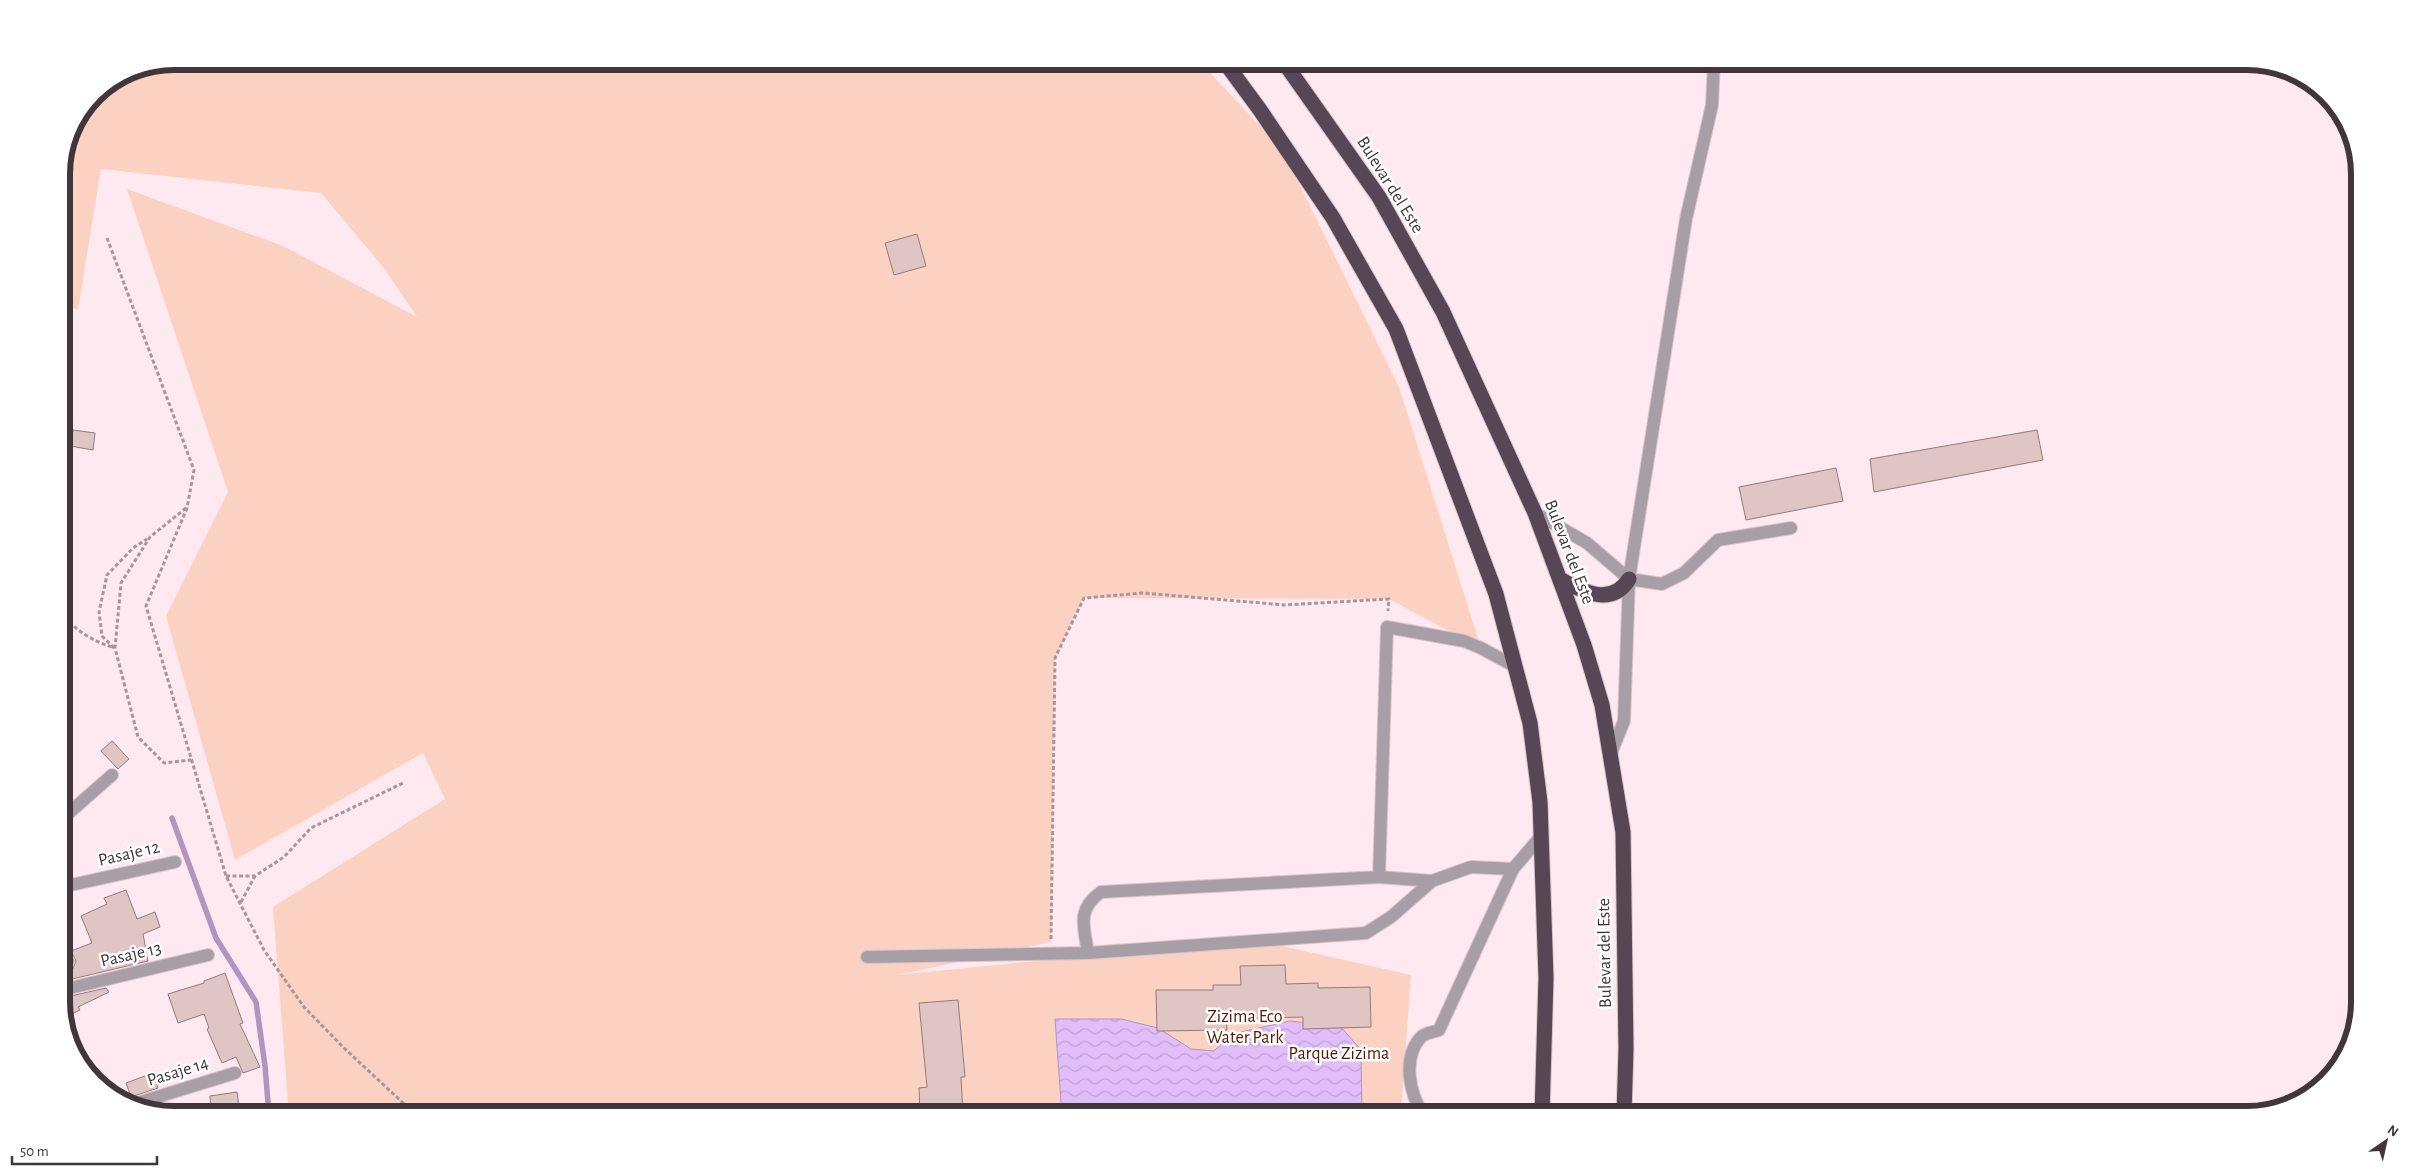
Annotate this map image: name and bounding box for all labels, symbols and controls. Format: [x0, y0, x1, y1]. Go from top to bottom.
street label: Bulevar del Este [1353, 134, 1427, 236]
street label: Bulevar del Este [1541, 497, 1597, 607]
street label: Pasaje 12 [96, 838, 162, 870]
street label: Bulevar del Este [1595, 898, 1615, 1008]
street label: Pasaje 13 [99, 939, 163, 971]
park label: Zizima Eco Water Park [1206, 1008, 1284, 1047]
park label: Parque Zizima [1289, 1045, 1389, 1063]
street label: Pasaje 14 [145, 1054, 211, 1090]
north arrow [2361, 1116, 2411, 1166]
text: N [2385, 1123, 2401, 1140]
scale bar [12, 1134, 158, 1166]
text: 50 m [20, 1144, 49, 1159]

